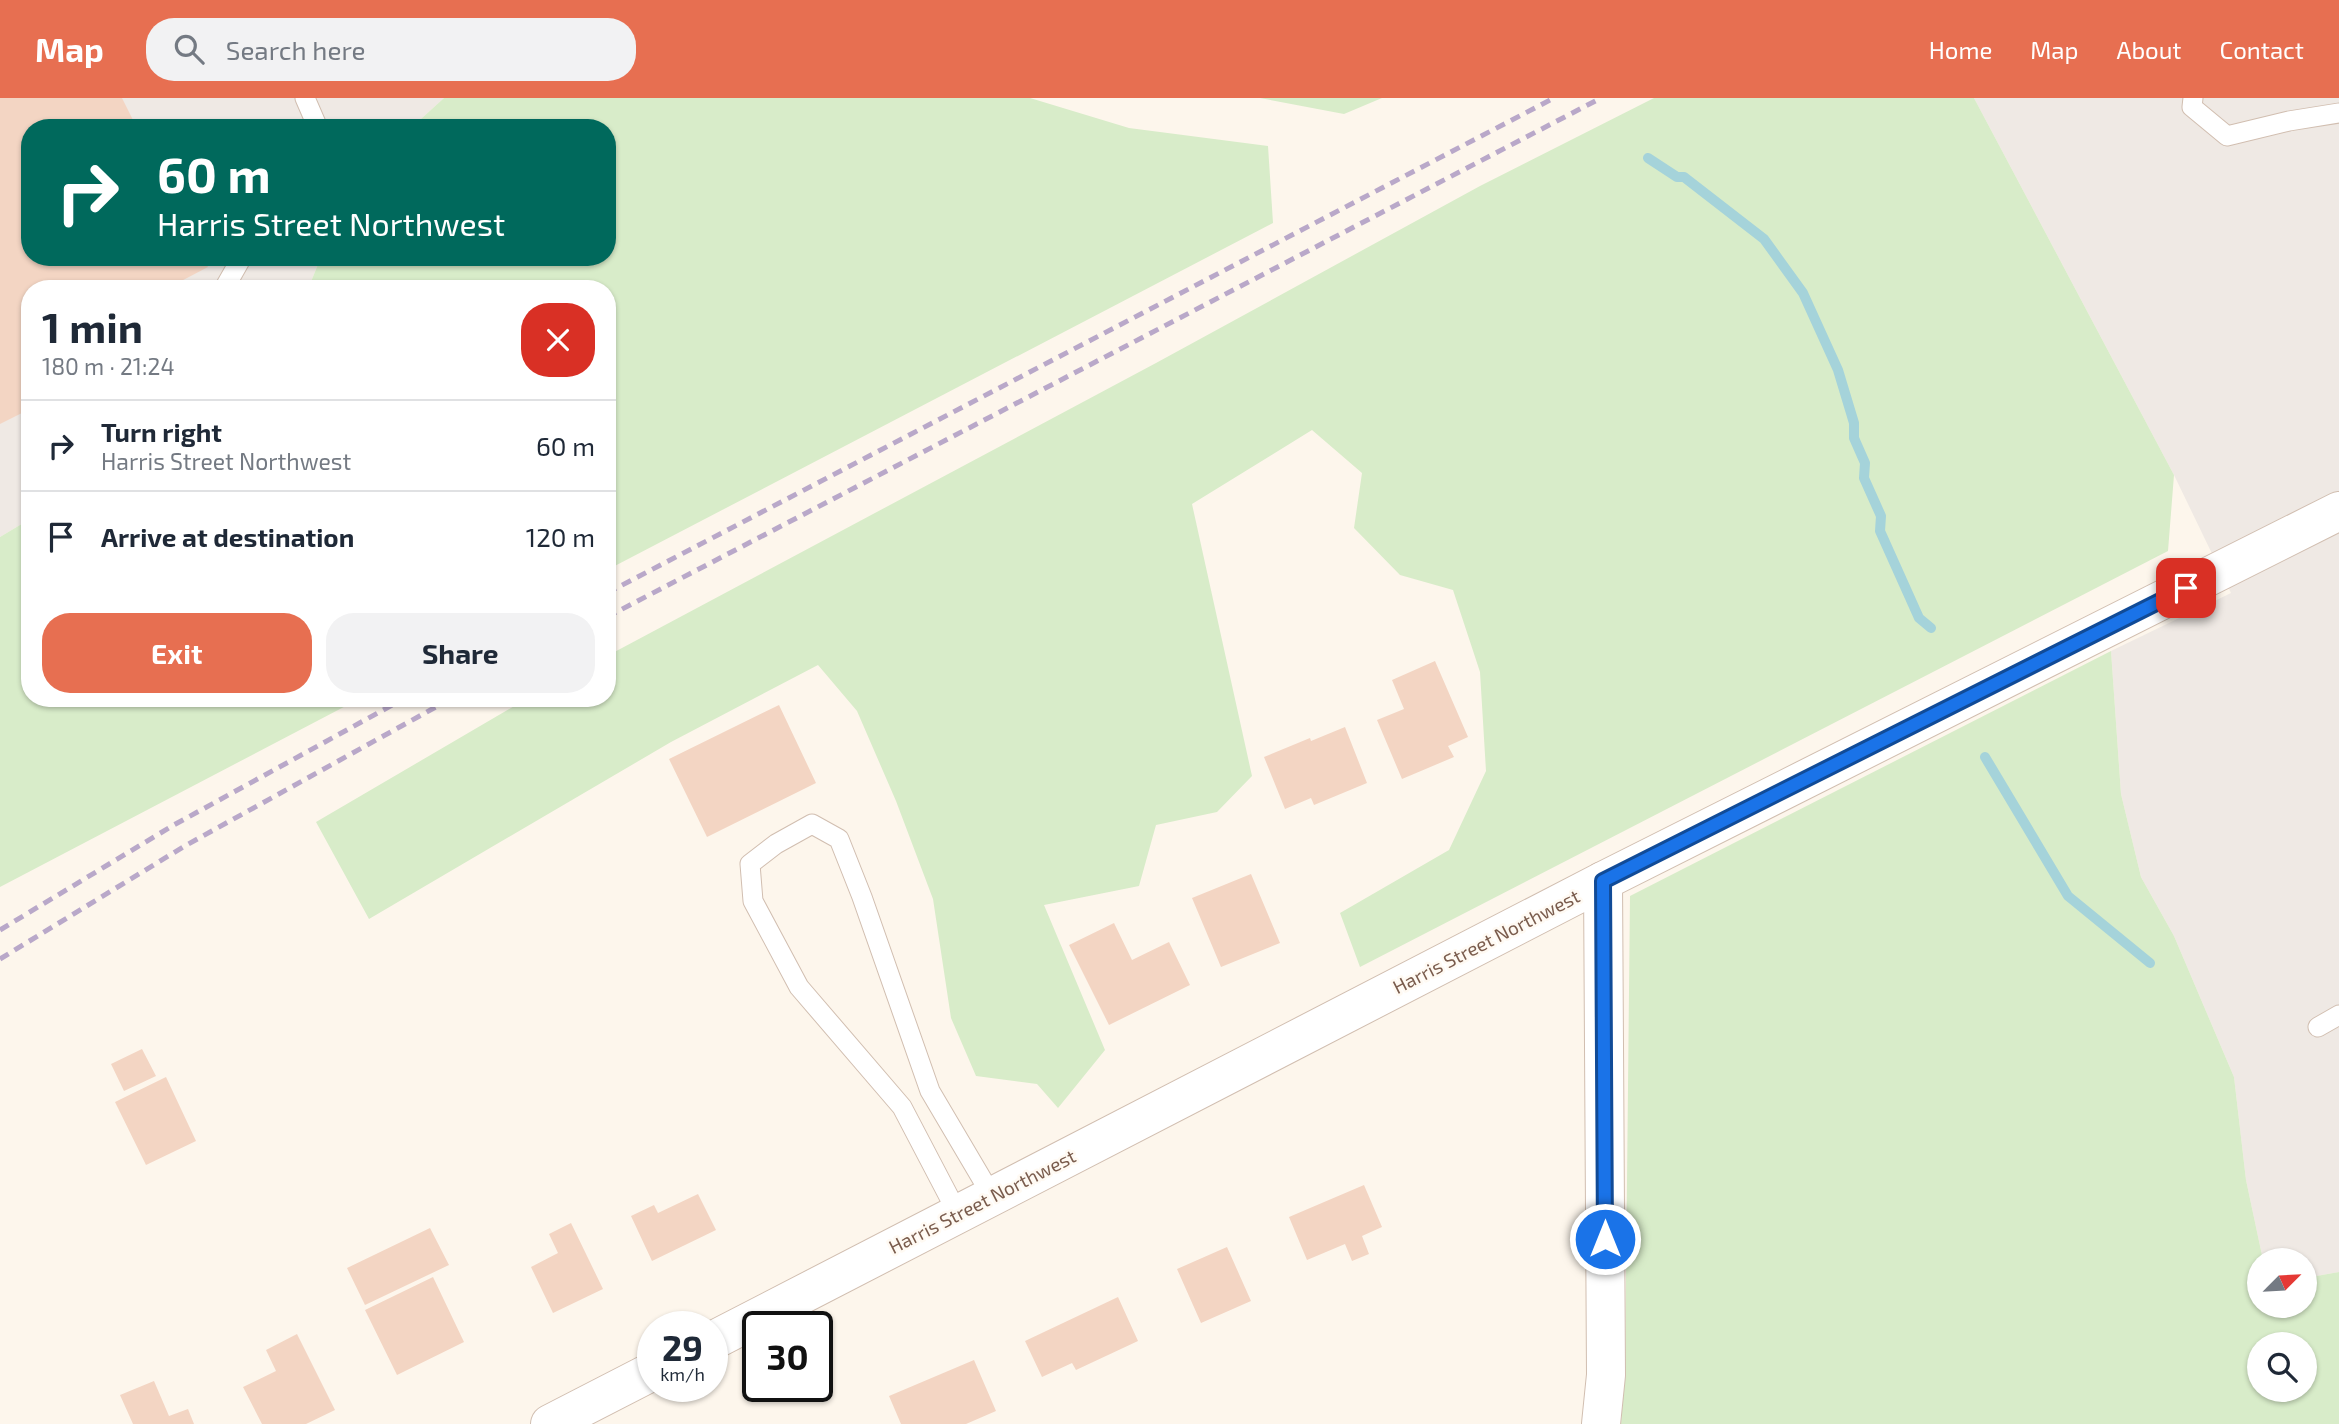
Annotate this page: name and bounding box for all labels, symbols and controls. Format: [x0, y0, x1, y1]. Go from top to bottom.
search box [146, 18, 636, 81]
text: Map [35, 29, 104, 69]
icon: search [170, 30, 208, 68]
text: Search here [226, 34, 365, 65]
text: Home [1929, 35, 1992, 64]
text: Map [2030, 35, 2078, 64]
text: About [2116, 35, 2182, 64]
text: Contact [2220, 35, 2304, 64]
text: 60 m [157, 144, 271, 203]
icon: right [42, 147, 133, 238]
text: Harris Street Northwest [157, 204, 505, 242]
text: 1 min [42, 301, 143, 351]
button: close [521, 303, 595, 377]
text: 180 m · 21:24 [42, 352, 175, 380]
text: Turn right [101, 416, 222, 447]
icon: right [42, 427, 80, 465]
text: 60 m [536, 430, 595, 461]
text: Harris Street Northwest [101, 447, 351, 475]
icon: arrive [42, 518, 80, 556]
text: Arrive at destination [101, 521, 354, 552]
text: 120 m [526, 521, 595, 552]
pin [2156, 558, 2216, 618]
icon: arrive [2167, 569, 2205, 607]
button: Exit [42, 613, 312, 693]
button: Share [326, 613, 595, 693]
street label: Harris Street Northwest [1389, 884, 1583, 998]
street label: Harris Street Northwest [885, 1144, 1079, 1258]
position arrow [1568, 1202, 1642, 1276]
north arrow [2247, 1248, 2317, 1318]
map controls [2247, 1248, 2317, 1402]
speed limit sign: 30 [742, 1311, 833, 1402]
text: 29 [662, 1326, 703, 1368]
button: search [2247, 1332, 2317, 1402]
text: km/h [660, 1363, 705, 1385]

